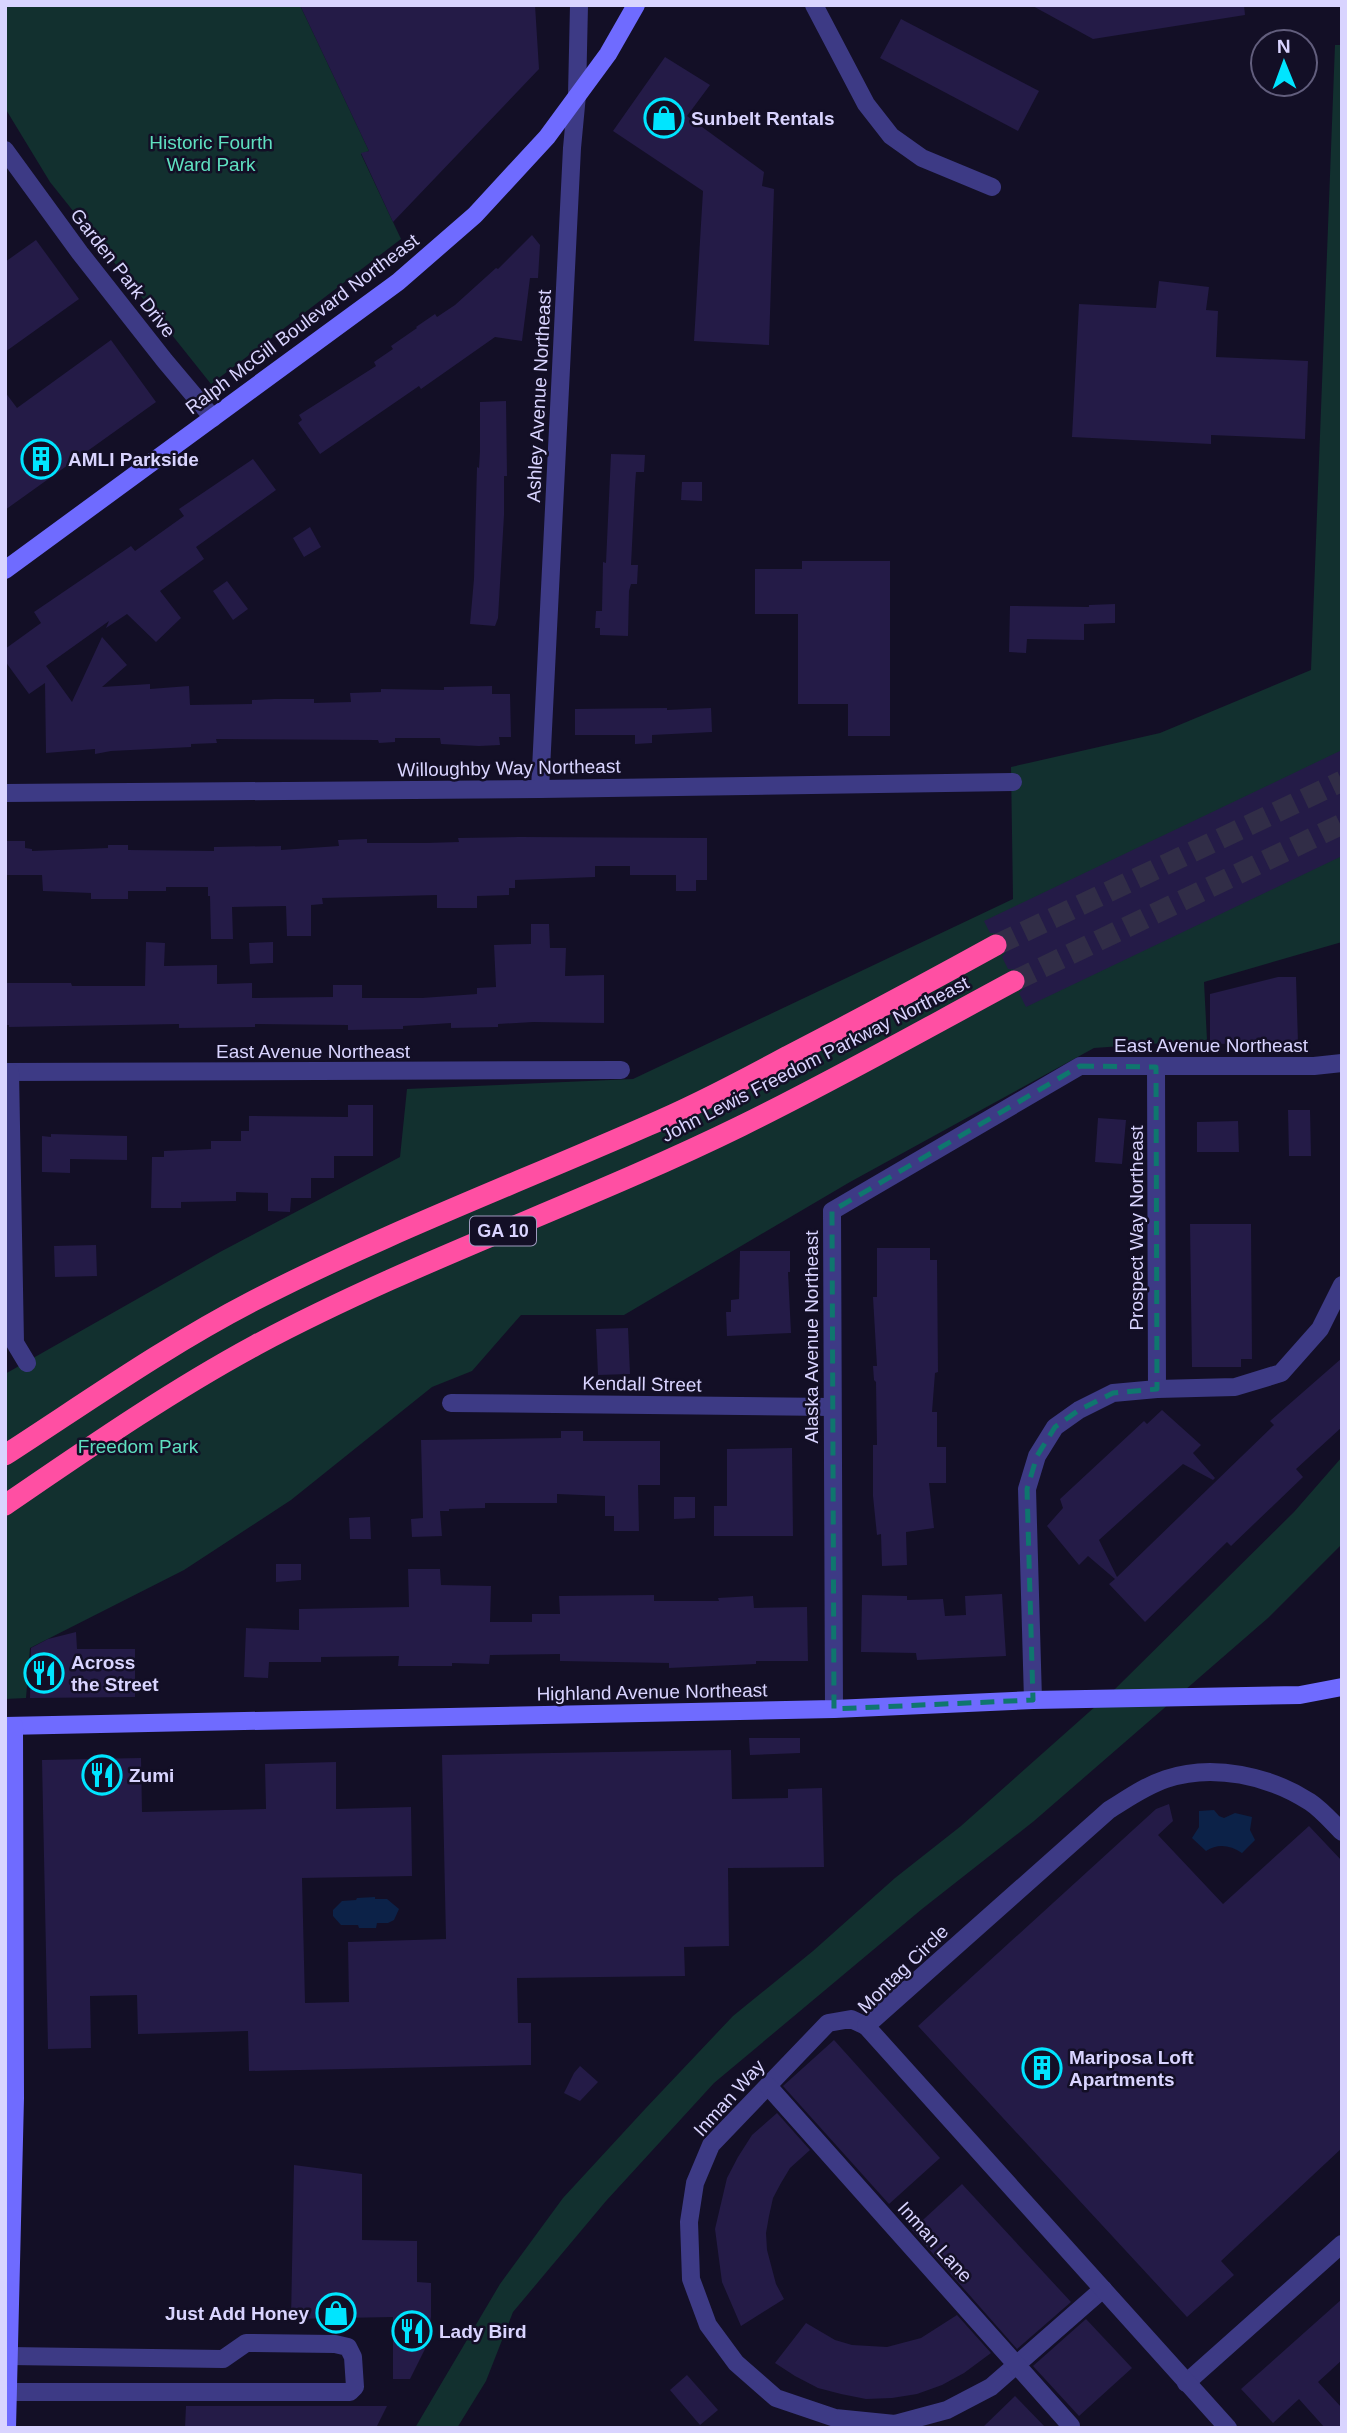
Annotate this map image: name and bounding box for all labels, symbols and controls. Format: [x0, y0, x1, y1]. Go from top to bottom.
north arrow [1249, 28, 1319, 98]
text: N [1277, 36, 1291, 57]
shop icon: Sunbelt Rentals [643, 97, 685, 139]
place label: Sunbelt Rentals [691, 108, 835, 129]
park label: Historic Fourth Ward Park [149, 132, 273, 175]
street label: Garden Park Drive [66, 205, 180, 341]
street label: Ralph McGill Boulevard Northeast [181, 229, 423, 419]
street label: Ashley Avenue Northeast [523, 288, 555, 503]
building icon: AMLI Parkside [20, 438, 62, 480]
place label: AMLI Parkside [68, 449, 199, 470]
street label: Willoughby Way Northeast [397, 756, 621, 780]
street label: John Lewis Freedom Parkway Northeast [658, 972, 973, 1146]
street label: East Avenue Northeast [1114, 1035, 1309, 1056]
street label: East Avenue Northeast [216, 1041, 411, 1062]
street label: Prospect Way Northeast [1126, 1125, 1147, 1331]
road number: GA 10 [470, 1216, 536, 1246]
street label: Alaska Avenue Northeast [801, 1230, 822, 1444]
street label: Kendall Street [582, 1372, 703, 1396]
park label: Freedom Park [78, 1436, 199, 1457]
restaurant icon: Across the Street [23, 1652, 65, 1694]
place label: Across the Street [71, 1652, 159, 1695]
street label: Highland Avenue Northeast [536, 1679, 768, 1705]
restaurant icon: Zumi [81, 1754, 123, 1796]
place label: Zumi [129, 1765, 174, 1786]
street label: Montag Circle [854, 1921, 952, 2017]
building icon: Mariposa Loft Apartments [1021, 2047, 1063, 2089]
place label: Mariposa Loft Apartments [1069, 2047, 1194, 2090]
street label: Inman Way [689, 2055, 769, 2140]
street label: Inman Lane [894, 2198, 976, 2286]
shop icon: Just Add Honey [315, 2292, 357, 2334]
place label: Just Add Honey [165, 2303, 309, 2324]
restaurant icon: Lady Bird [391, 2310, 433, 2352]
place label: Lady Bird [439, 2321, 527, 2342]

